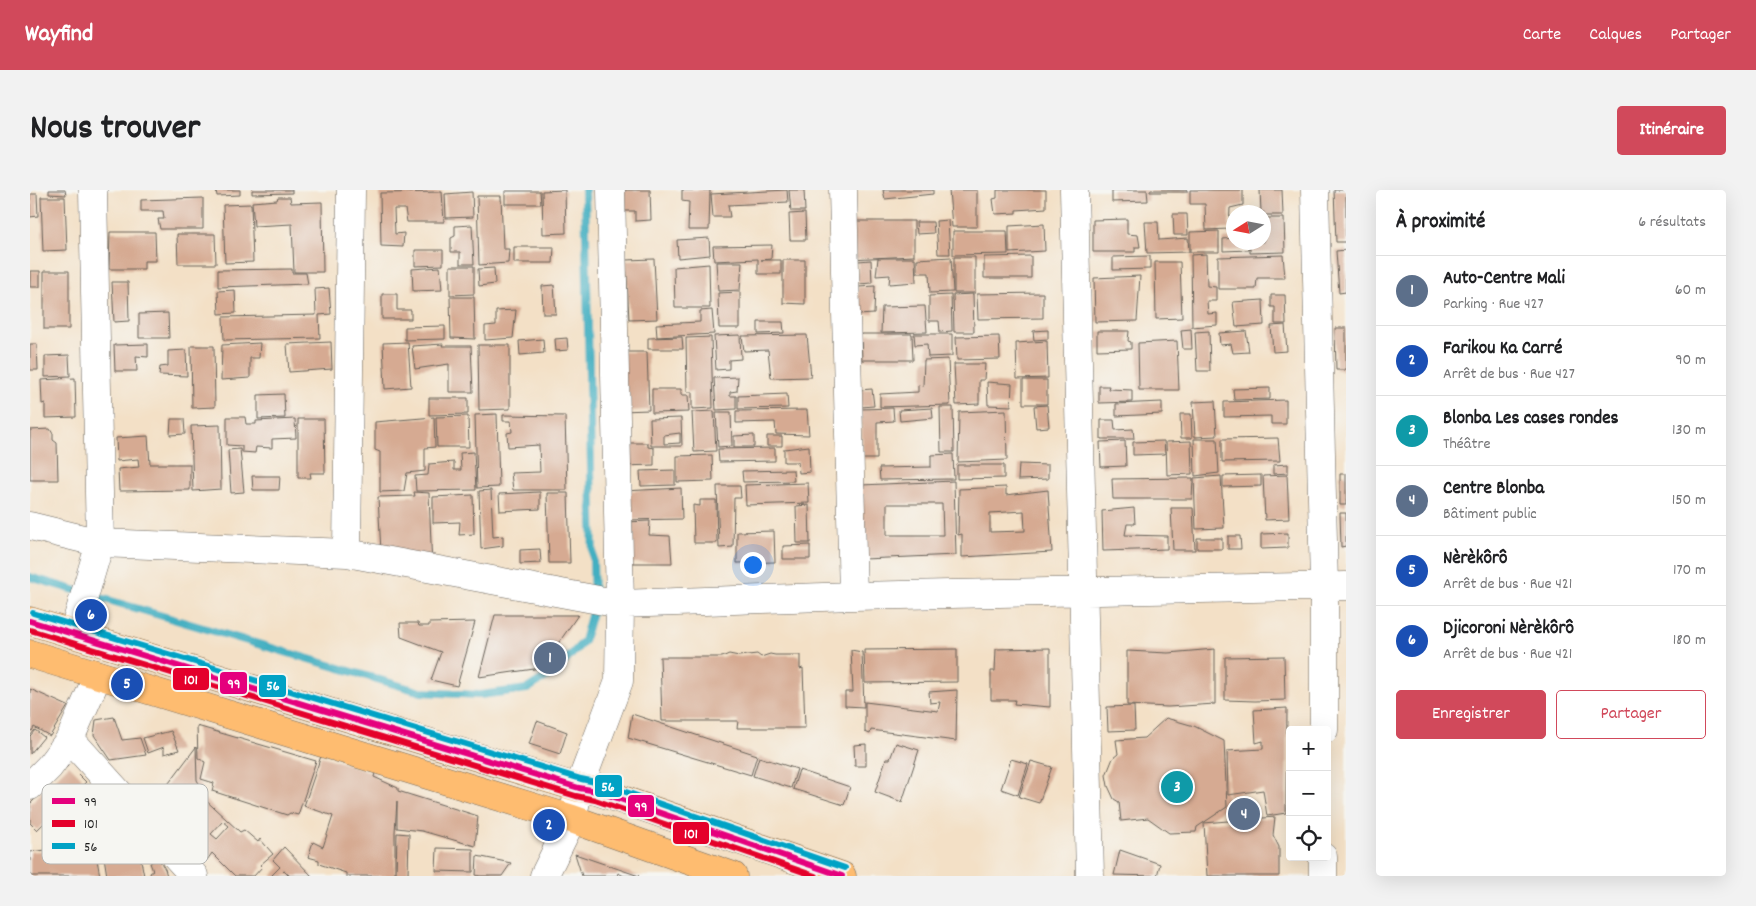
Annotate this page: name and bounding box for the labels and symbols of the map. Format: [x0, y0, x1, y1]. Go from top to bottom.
north arrow [1226, 205, 1271, 250]
your location [740, 552, 766, 578]
pin: 6 [75, 596, 107, 634]
pin: 1 [534, 639, 566, 677]
pin: 5 [111, 665, 143, 703]
line badge: 101 [172, 667, 210, 691]
text: 101 [184, 671, 198, 691]
line badge: 99 [219, 671, 248, 695]
line badge: 56 [258, 674, 287, 698]
text: 99 [228, 675, 240, 695]
text: 56 [266, 677, 280, 697]
pin: 3 [1161, 768, 1193, 806]
line badge: 56 [594, 774, 623, 798]
text: 56 [601, 778, 615, 798]
legend [42, 784, 208, 864]
text: 99 [84, 793, 97, 813]
line badge: 99 [627, 794, 655, 818]
pin: 4 [1228, 795, 1260, 833]
text: 99 [635, 798, 647, 818]
pin: 2 [533, 806, 565, 844]
text: 101 [84, 815, 98, 835]
line badge: 101 [672, 821, 710, 845]
text: 101 [684, 825, 698, 845]
text: 56 [84, 838, 97, 858]

